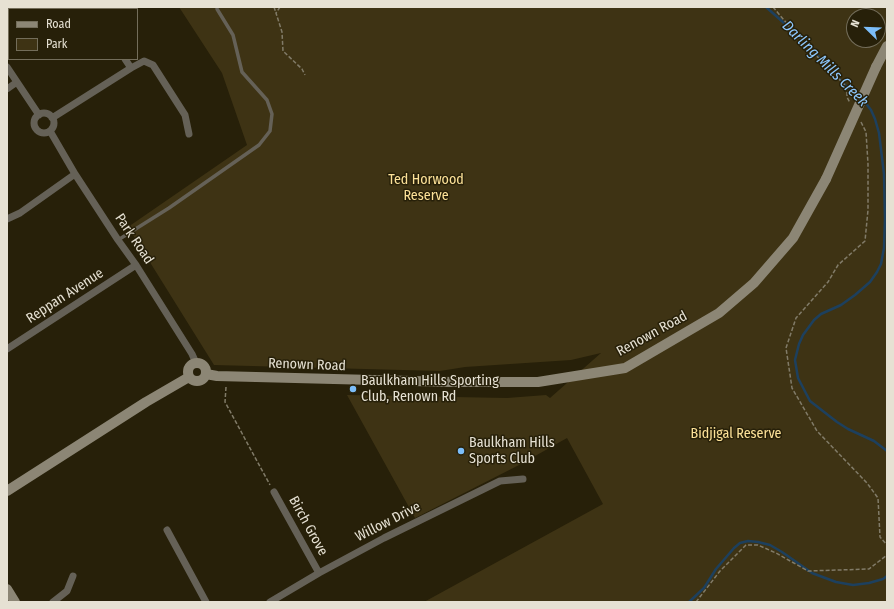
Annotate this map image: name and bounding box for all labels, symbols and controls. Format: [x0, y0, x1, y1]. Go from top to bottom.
legend [8, 8, 138, 60]
north arrow [846, 8, 886, 48]
text: Road [46, 17, 71, 31]
water label: Darling Mills Creek [778, 17, 872, 111]
text: N [848, 18, 863, 29]
text: Park [46, 37, 67, 51]
park label: Ted Horwood Reserve [388, 172, 464, 204]
street label: Park Road [111, 211, 157, 267]
street label: Reppan Avenue [23, 265, 107, 327]
street label: Renown Road [614, 308, 690, 360]
street label: Renown Road [268, 355, 346, 375]
place label: Baulkham Hills Sporting Club, Renown Rd [361, 373, 499, 406]
marker: Baulkham Hills Sporting Club, Renown Rd [348, 384, 358, 394]
park label: Bidjigal Reserve [691, 426, 781, 442]
place label: Baulkham Hills Sports Club [469, 435, 555, 468]
marker: Baulkham Hills Sports Club [456, 446, 466, 456]
street label: Birch Grove [285, 493, 331, 559]
street label: Willow Drive [353, 498, 423, 546]

